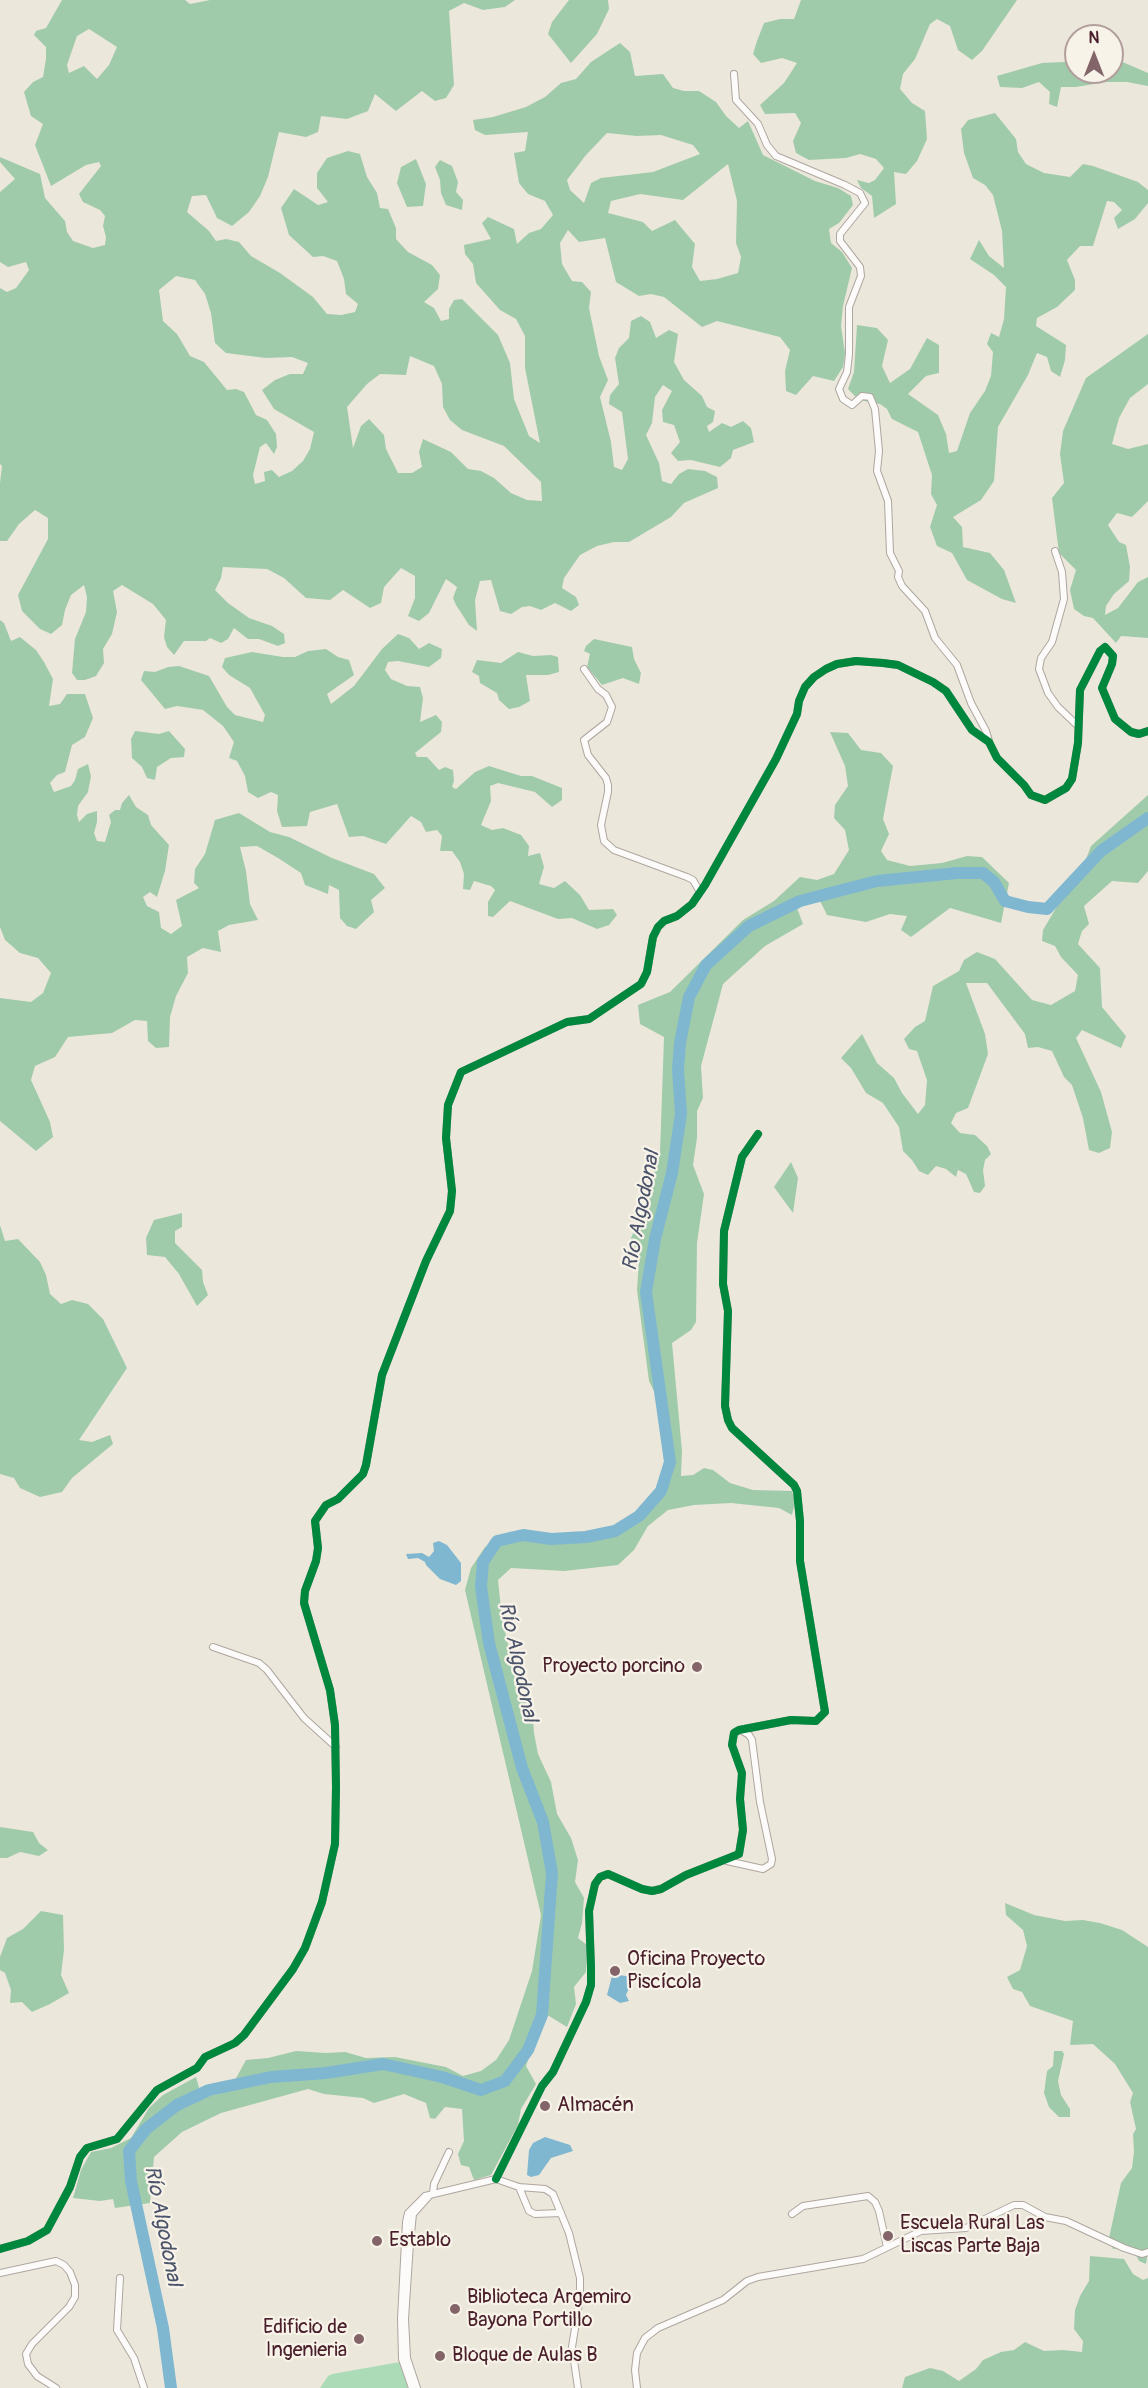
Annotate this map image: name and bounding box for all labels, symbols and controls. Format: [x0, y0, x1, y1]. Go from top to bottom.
north arrow [1064, 24, 1124, 84]
text: N [1089, 28, 1099, 48]
water label: Río Algodonal [618, 1149, 666, 1273]
water label: Río Algodonal [492, 1600, 542, 1724]
place label: Proyecto porcino [542, 1655, 685, 1679]
marker: Proyecto porcino [690, 1660, 704, 1674]
place label: Oficina Proyecto Piscícola [627, 1948, 765, 1995]
marker: Oficina Proyecto Piscícola [608, 1964, 622, 1978]
place label: Almacén [557, 2094, 634, 2118]
marker: Almacén [538, 2099, 552, 2113]
water label: Río Algodonal [138, 2164, 186, 2288]
place label: Escuela Rural Las Liscas Parte Baja [900, 2212, 1045, 2259]
place label: Establo [389, 2229, 451, 2253]
marker: Escuela Rural Las Liscas Parte Baja [881, 2229, 895, 2243]
marker: Establo [370, 2234, 384, 2248]
place label: Biblioteca Argemiro Bayona Portillo [467, 2286, 631, 2333]
marker: Biblioteca Argemiro Bayona Portillo [448, 2302, 462, 2316]
place label: Edificio de Ingenieria [263, 2316, 347, 2363]
marker: Edificio de Ingenieria [352, 2332, 366, 2346]
place label: Bloque de Aulas B [452, 2344, 598, 2368]
marker: Bloque de Aulas B [433, 2349, 447, 2363]

